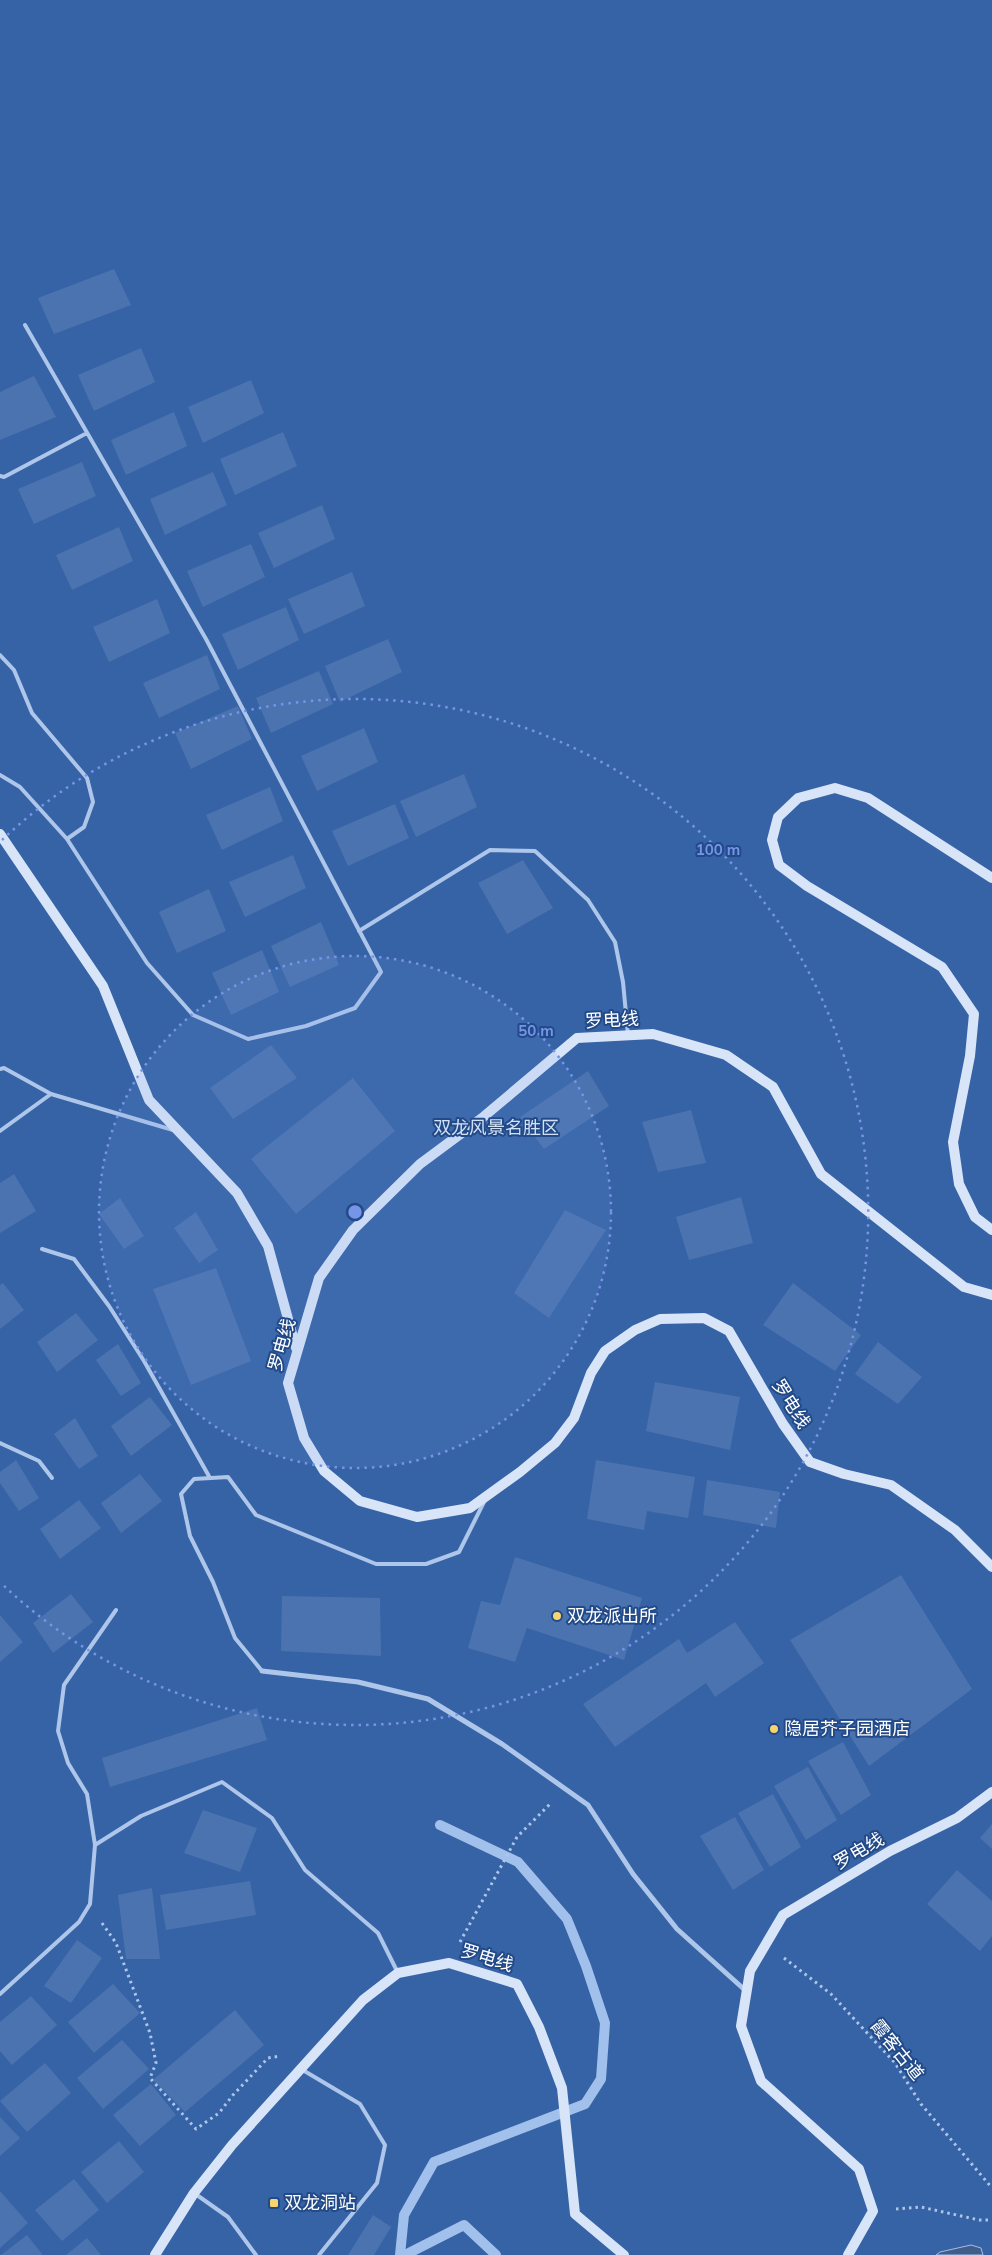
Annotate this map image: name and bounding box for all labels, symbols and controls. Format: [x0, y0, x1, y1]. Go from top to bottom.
text: 100 m [696, 840, 740, 859]
street label: 罗电线 [584, 1007, 640, 1032]
text: 50 m [518, 1021, 554, 1040]
park label: 双龙风景名胜区 [433, 1116, 559, 1139]
centre of rings [346, 1203, 364, 1221]
street label: 罗电线 [263, 1316, 300, 1374]
street label: 罗电线 [767, 1375, 815, 1433]
place label: 双龙派出所 [567, 1604, 657, 1627]
marker: 双龙派出所 [551, 1610, 563, 1622]
place label: 隐居芥子园酒店 [784, 1717, 910, 1740]
marker: 隐居芥子园酒店 [768, 1723, 780, 1735]
street label: 罗电线 [830, 1827, 888, 1874]
street label: 罗电线 [458, 1939, 516, 1976]
street label: 霞客古道 [866, 2014, 929, 2085]
place label: 双龙洞站 [284, 2191, 356, 2214]
marker: 双龙洞站 [268, 2197, 280, 2209]

